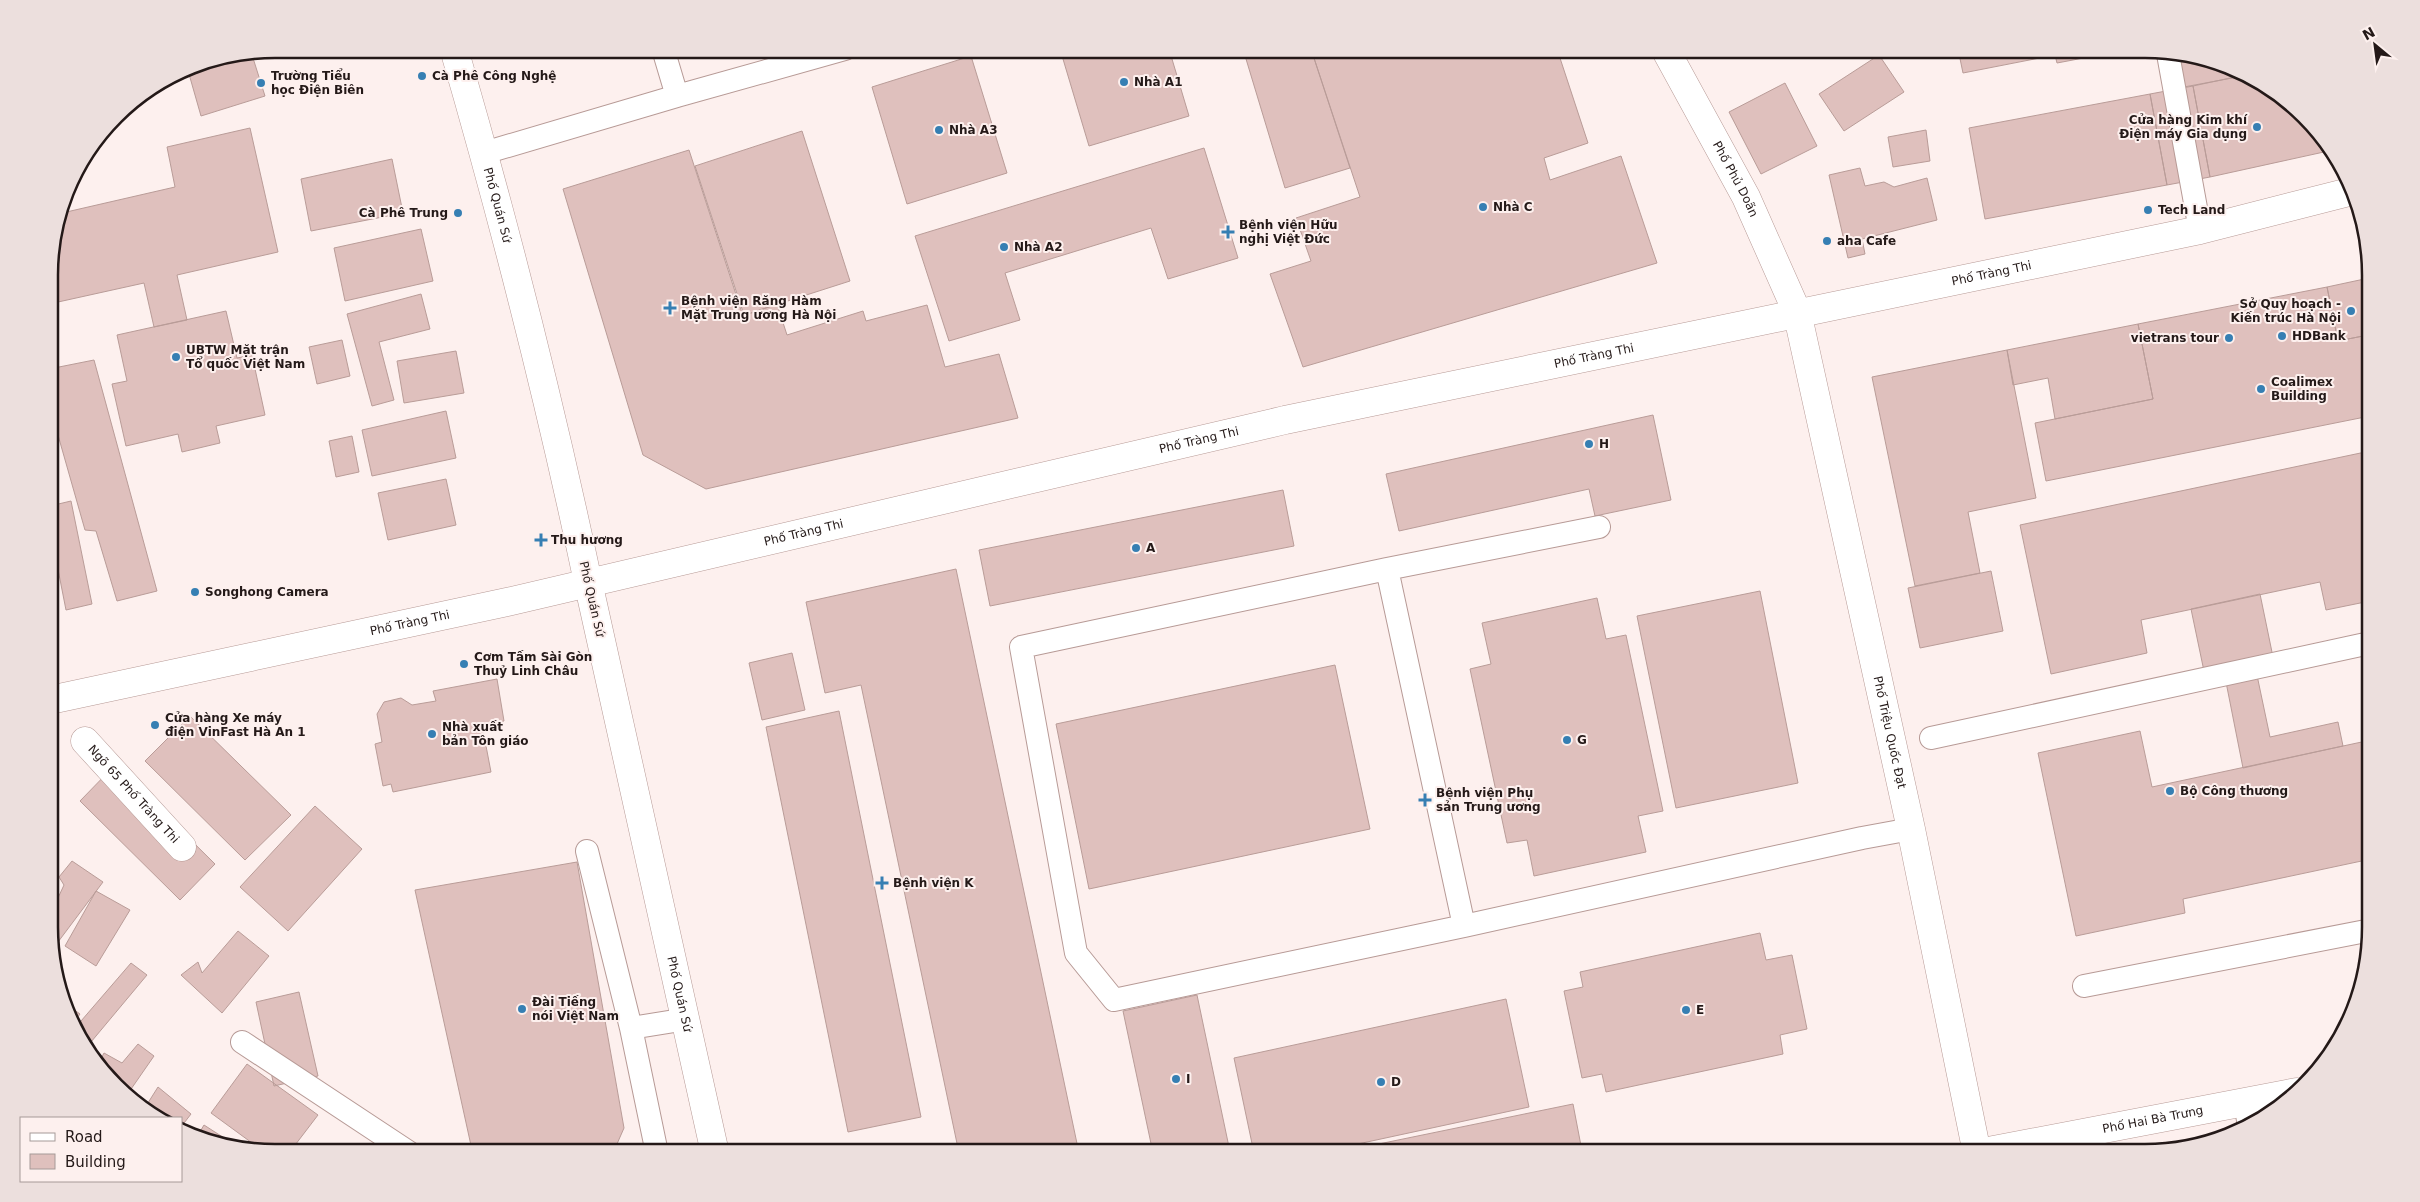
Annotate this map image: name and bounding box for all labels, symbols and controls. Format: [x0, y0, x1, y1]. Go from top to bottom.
north arrow [2350, 20, 2400, 70]
text: N [2360, 24, 2378, 43]
place label: Trường Tiểu học Điện Biên [271, 68, 364, 97]
place label: Cà Phê Công Nghệ [432, 69, 556, 83]
marker: Cà Phê Công Nghệ [416, 70, 428, 82]
place label: Nhà A1 [1134, 75, 1183, 89]
marker: Nhà A1 [1118, 76, 1130, 88]
marker: Trường Tiểu học Điện Biên [255, 77, 267, 89]
place label: Cửa hàng Kim khí Điện máy Gia dụng [2119, 113, 2248, 141]
marker: Cửa hàng Kim khí Điện máy Gia dụng [2251, 121, 2263, 133]
place label: Nhà A3 [949, 123, 998, 137]
marker: Nhà A3 [933, 124, 945, 136]
street label: Phố Phủ Doãn [1710, 139, 1761, 219]
street label: Phố Quán Sứ [481, 166, 515, 245]
place label: Nhà C [1493, 200, 1533, 214]
marker: Nhà C [1477, 201, 1489, 213]
place label: Tech Land [2158, 203, 2225, 217]
marker: Tech Land [2142, 204, 2154, 216]
place label: Cà Phê Trung [359, 206, 448, 220]
marker: Cà Phê Trung [452, 207, 464, 219]
place label: Bệnh viện Hữu nghị Việt Đức [1239, 218, 1337, 246]
marker: Bệnh viện Hữu nghị Việt Đức [1221, 225, 1235, 239]
place label: aha Cafe [1837, 234, 1896, 248]
marker: aha Cafe [1821, 235, 1833, 247]
place label: Nhà A2 [1014, 240, 1063, 254]
marker: Nhà A2 [998, 241, 1010, 253]
street label: Phố Tràng Thi [1950, 258, 2033, 288]
place label: Bệnh viện Răng Hàm Mặt Trung ương Hà Nội [681, 294, 836, 322]
place label: Sở Quy hoạch - Kiến trúc Hà Nội [2231, 297, 2341, 325]
marker: Bệnh viện Răng Hàm Mặt Trung ương Hà Nội [663, 301, 677, 315]
marker: Sở Quy hoạch - Kiến trúc Hà Nội [2345, 305, 2357, 317]
place label: HDBank [2292, 329, 2347, 343]
marker: HDBank [2276, 330, 2288, 342]
place label: vietrans tour [2131, 331, 2219, 345]
marker: vietrans tour [2223, 332, 2235, 344]
street label: Phố Tràng Thi [1553, 341, 1635, 371]
place label: UBTW Mặt trận Tổ quốc Việt Nam [186, 343, 305, 371]
marker: UBTW Mặt trận Tổ quốc Việt Nam [170, 351, 182, 363]
place label: Coalimex Building [2271, 375, 2333, 403]
marker: Coalimex Building [2255, 383, 2267, 395]
street label: Phố Tràng Thi [1158, 424, 1240, 456]
place label: H [1599, 437, 1609, 451]
marker: H [1583, 438, 1595, 450]
street label: Phố Tràng Thi [762, 517, 845, 549]
place label: Thu hương [551, 533, 623, 547]
marker: Thu hương [535, 534, 547, 546]
place label: A [1146, 541, 1156, 555]
marker: A [1130, 542, 1142, 554]
street label: Phố Quán Sứ [577, 560, 608, 639]
place label: Songhong Camera [205, 585, 329, 599]
marker: Songhong Camera [189, 586, 201, 598]
street label: Phố Tràng Thi [369, 607, 451, 638]
place label: Cơm Tấm Sài Gòn Thuỷ Linh Châu [474, 650, 592, 678]
marker: Cơm Tấm Sài Gòn Thuỷ Linh Châu [458, 658, 470, 670]
street label: Phố Triệu Quốc Đạt [1870, 675, 1909, 790]
place label: Cửa hàng Xe máy điện VinFast Hà An 1 [165, 711, 306, 739]
marker: Cửa hàng Xe máy điện VinFast Hà An 1 [149, 719, 161, 731]
place label: Nhà xuất bản Tôn giáo [442, 720, 528, 748]
marker: Nhà xuất bản Tôn giáo [426, 728, 438, 740]
place label: G [1577, 733, 1587, 747]
marker: G [1561, 734, 1573, 746]
street label: Ngõ 65 Phố Tràng Thi [85, 742, 182, 846]
place label: Bộ Công thương [2180, 784, 2288, 798]
marker: Bộ Công thương [2164, 785, 2176, 797]
place label: Bệnh viện Phụ sản Trung ương [1436, 786, 1541, 814]
marker: Bệnh viện Phụ sản Trung ương [1418, 793, 1432, 807]
marker: Bệnh viện K [875, 876, 889, 890]
place label: Bệnh viện K [893, 876, 974, 890]
street label: Phố Quán Sứ [664, 955, 695, 1034]
place label: Đài Tiếng nói Việt Nam [532, 995, 619, 1023]
marker: Đài Tiếng nói Việt Nam [516, 1003, 528, 1015]
place label: E [1696, 1003, 1704, 1017]
marker: E [1680, 1004, 1692, 1016]
place label: I [1186, 1072, 1190, 1086]
marker: I [1170, 1073, 1182, 1085]
place label: D [1391, 1075, 1401, 1089]
marker: D [1375, 1076, 1387, 1088]
street label: Phố Hai Bà Trưng [2101, 1103, 2204, 1136]
legend [20, 1117, 182, 1182]
text: Road [65, 1128, 103, 1146]
text: Building [65, 1153, 126, 1171]

